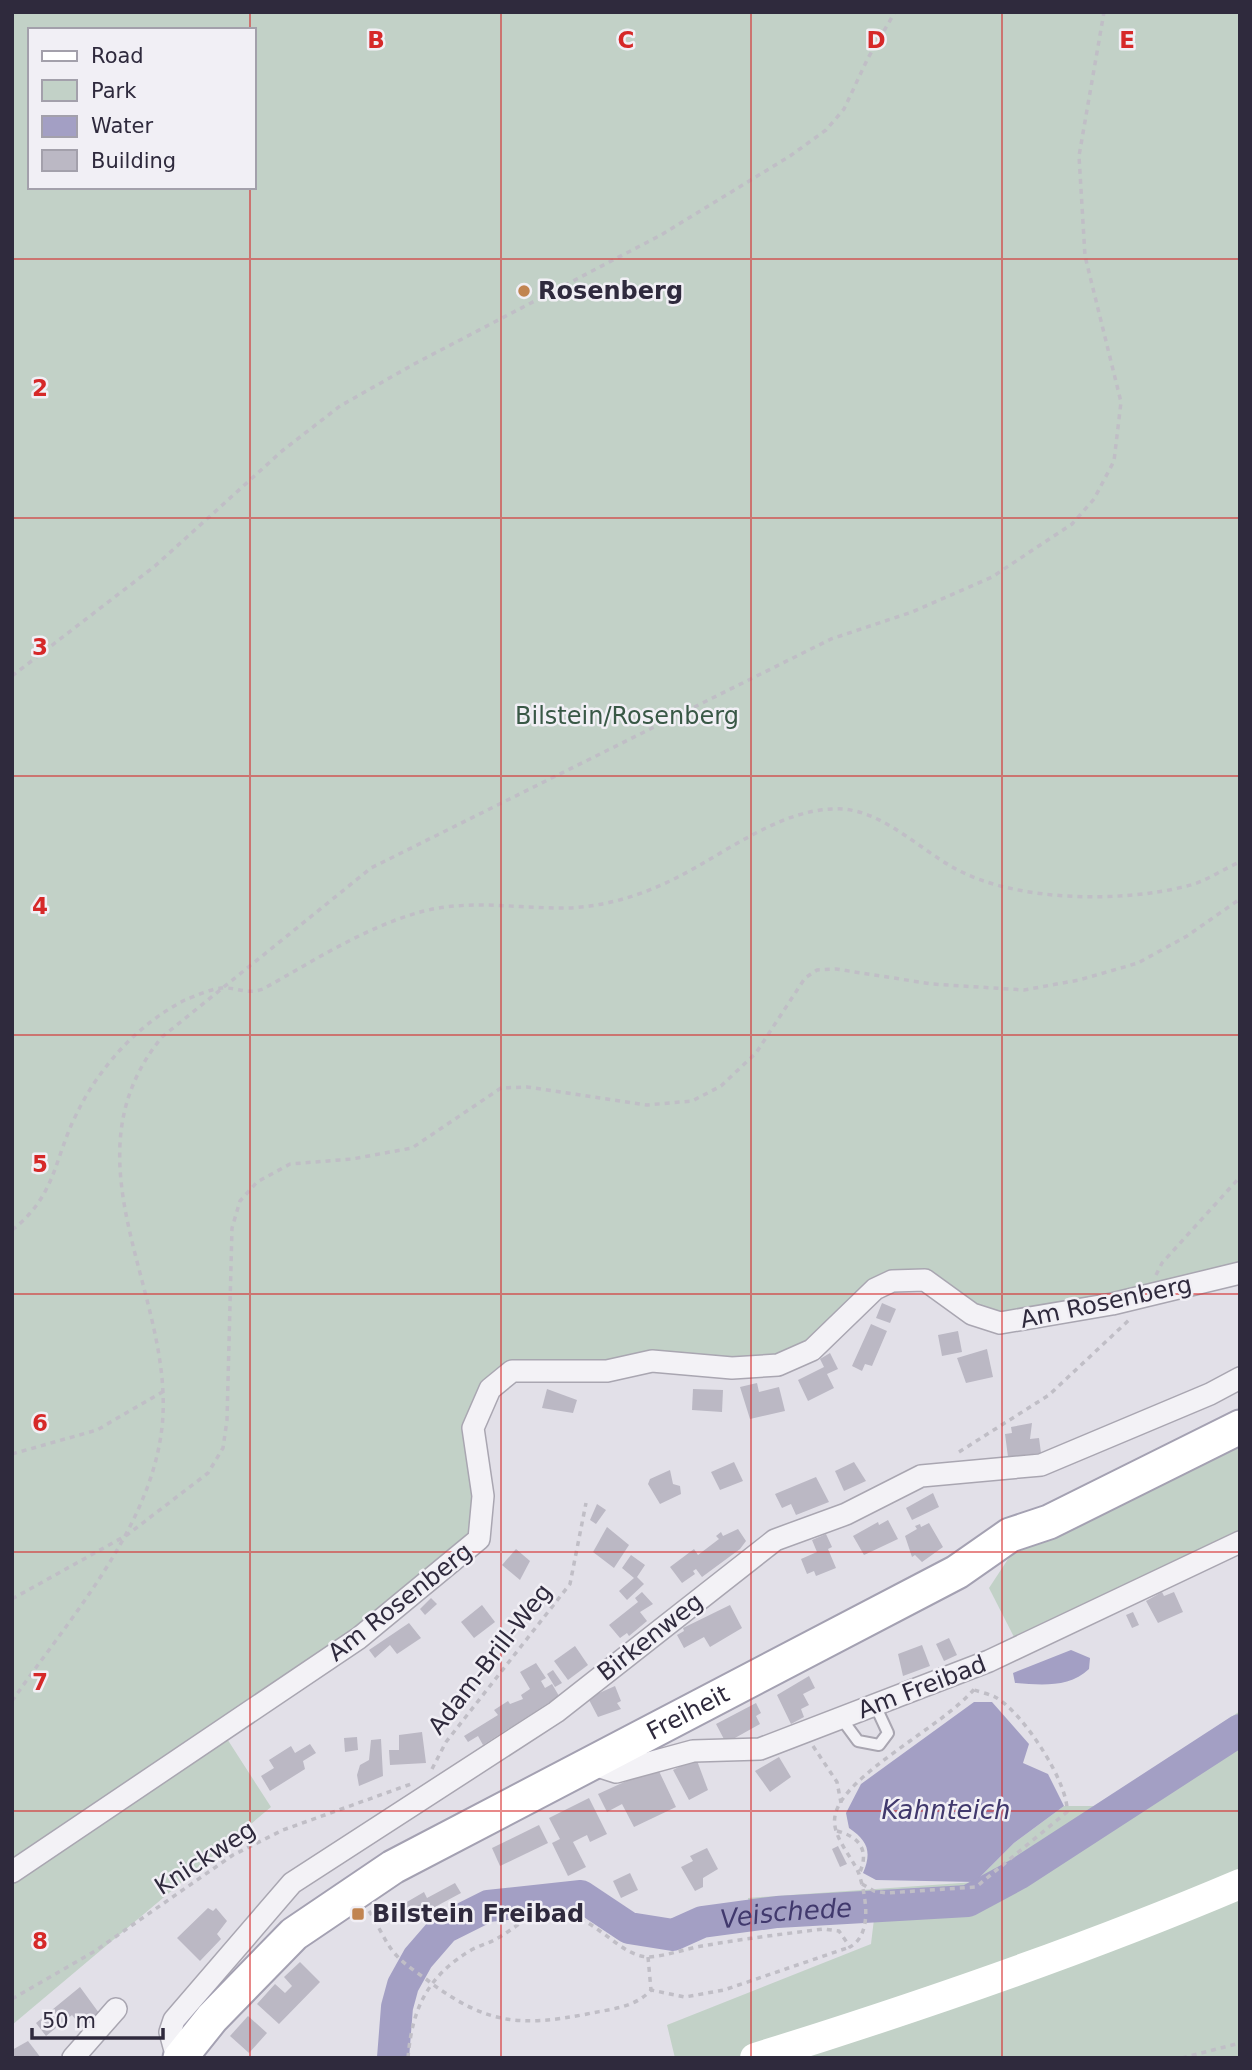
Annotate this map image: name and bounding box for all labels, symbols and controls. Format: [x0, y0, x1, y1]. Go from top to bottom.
text: B [367, 27, 385, 53]
text: C [618, 27, 634, 53]
text: D [866, 27, 886, 53]
text: E [1119, 27, 1135, 53]
legend [28, 28, 256, 189]
text: Road [91, 44, 144, 68]
text: Park [91, 79, 137, 103]
text: Water [91, 114, 153, 138]
text: Building [91, 149, 176, 173]
place label: Rosenberg [538, 277, 683, 305]
marker: Rosenberg [516, 283, 532, 299]
text: 2 [32, 375, 48, 401]
text: 3 [32, 634, 48, 660]
park label: Bilstein/Rosenberg [515, 702, 739, 730]
text: 4 [32, 893, 48, 919]
text: 5 [32, 1151, 48, 1177]
street label: Am Rosenberg [1018, 1270, 1194, 1334]
text: 6 [32, 1410, 48, 1436]
street label: Am Rosenberg [322, 1537, 478, 1667]
street label: Adam-Brill-Weg [422, 1578, 558, 1740]
street label: Birkenweg [592, 1587, 708, 1687]
street label: Am Freibad [854, 1650, 990, 1724]
text: 7 [32, 1669, 48, 1695]
street label: Freiheit [642, 1680, 734, 1746]
water label: Kahnteich [881, 1795, 1011, 1825]
street label: Knickweg [149, 1815, 261, 1901]
water label: Veischede [718, 1893, 853, 1934]
place label: Bilstein Freibad [372, 1900, 584, 1928]
marker: Bilstein Freibad [350, 1906, 366, 1922]
text: 8 [32, 1928, 48, 1954]
scale bar [32, 1996, 163, 2040]
text: 50 m [42, 2009, 96, 2033]

